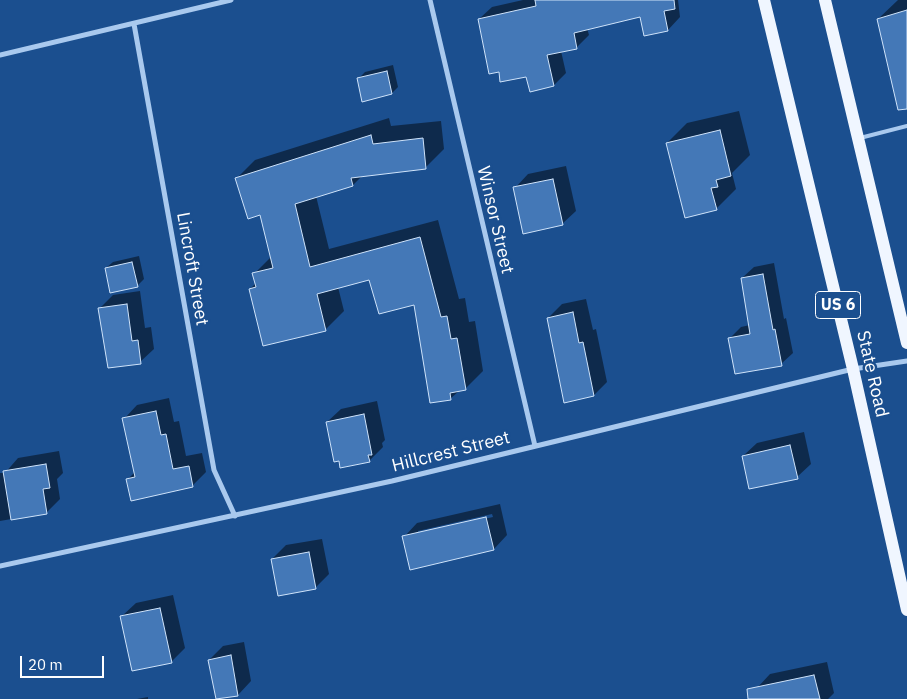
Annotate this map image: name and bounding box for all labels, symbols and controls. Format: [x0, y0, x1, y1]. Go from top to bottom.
street label: Winsor Street [472, 164, 518, 276]
street label: Lincroft Street [171, 210, 213, 328]
road number: US 6 [816, 292, 860, 318]
street label: State Road [852, 329, 892, 419]
street label: Hillcrest Street [390, 427, 512, 477]
scale bar [22, 646, 106, 678]
text: 20 m [28, 655, 63, 674]

